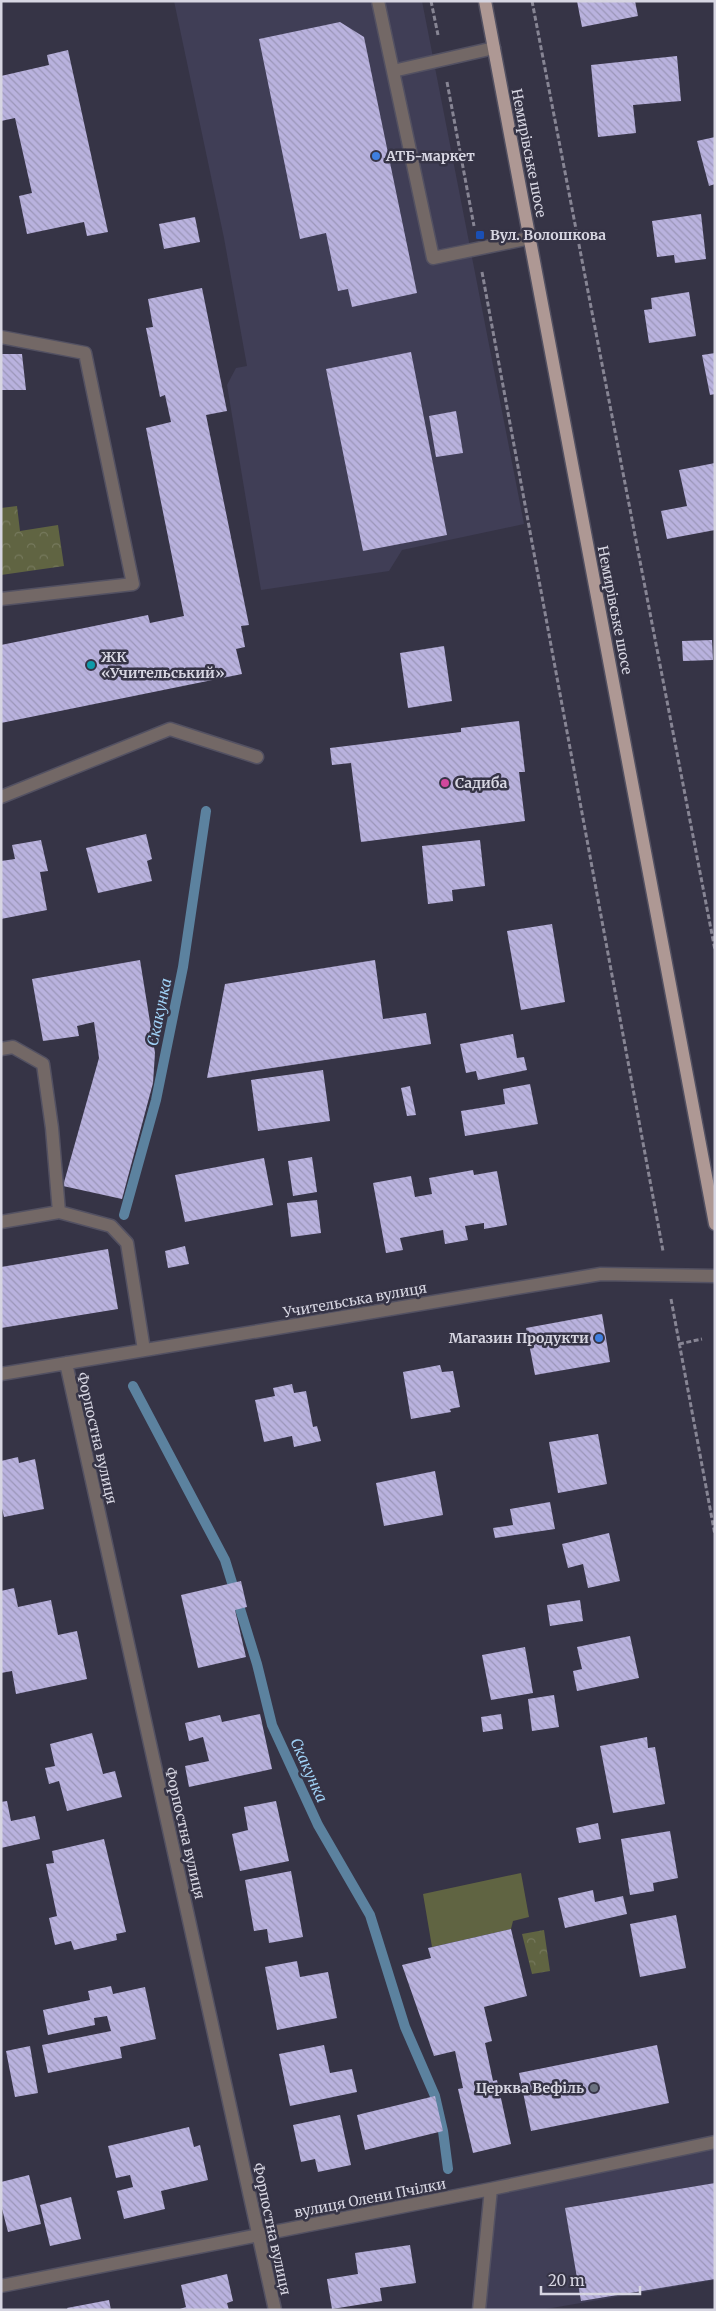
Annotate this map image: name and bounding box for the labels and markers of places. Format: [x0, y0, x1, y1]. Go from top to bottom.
place label: АТБ-маркет [385, 147, 475, 165]
marker: АТБ-маркет [370, 150, 382, 162]
place label: Вул. Волошкова [490, 226, 606, 244]
marker: Вул. Волошкова [474, 229, 486, 241]
place label: ЖК «Учительський» [101, 648, 225, 682]
marker: ЖК «Учительський» [85, 659, 97, 671]
place label: Садиба [455, 774, 507, 792]
marker: Садиба [439, 777, 451, 789]
place label: Магазин Продукти [449, 1329, 589, 1347]
marker: Магазин Продукти [593, 1332, 605, 1344]
place label: Церква Вефіль [476, 2079, 584, 2097]
marker: Церква Вефіль [588, 2082, 600, 2094]

